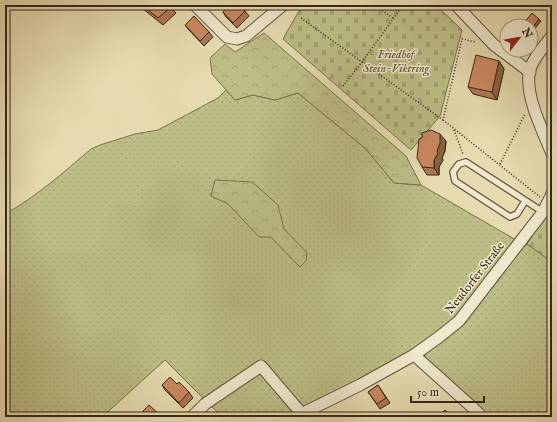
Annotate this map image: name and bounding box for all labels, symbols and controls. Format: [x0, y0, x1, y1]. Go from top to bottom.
north arrow [499, 18, 539, 58]
text: N [518, 25, 535, 41]
park label: Friedhof Stein-Viktring [363, 47, 429, 77]
street label: Neudorfer Straße [442, 239, 508, 317]
scale bar [411, 378, 484, 404]
text: 50 m [417, 385, 439, 400]

